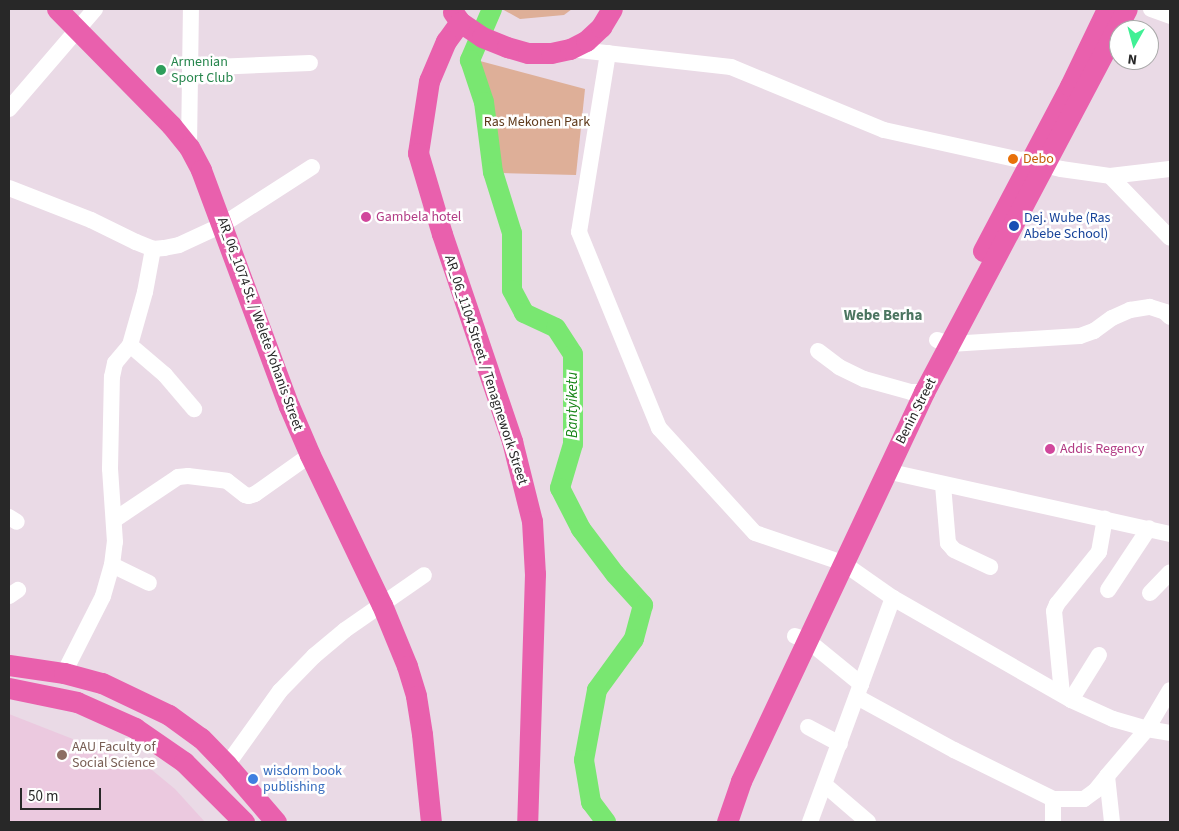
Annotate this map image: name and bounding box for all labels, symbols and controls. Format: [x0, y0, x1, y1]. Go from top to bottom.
north arrow [1109, 20, 1159, 70]
text: N [1126, 48, 1138, 69]
place label: Armenian Sport Club [171, 54, 233, 86]
marker: Armenian Sport Club [155, 64, 167, 76]
park label: Ras Mekonen Park [484, 114, 590, 130]
place label: Debo [1023, 151, 1054, 167]
marker: Debo [1007, 153, 1019, 165]
place label: Gambela hotel [376, 209, 461, 225]
place label: Dej. Wube (Ras Abebe School) [1024, 210, 1110, 242]
marker: Gambela hotel [360, 211, 372, 223]
street label: AR_06_1074 St. / Welete Yohanis Street [213, 215, 307, 433]
marker: Dej. Wube (Ras Abebe School) [1008, 220, 1020, 232]
street label: AR_06_1104 Street. / Tenagnework Street [441, 253, 531, 487]
district label: Webe Berha [844, 307, 922, 325]
water label: Bantyiketu [564, 372, 582, 438]
street label: Benin Street [892, 375, 940, 447]
place label: Addis Regency [1060, 441, 1144, 457]
marker: Addis Regency [1044, 443, 1056, 455]
place label: AAU Faculty of Social Science [72, 739, 156, 772]
marker: AAU Faculty of Social Science [56, 749, 68, 761]
place label: wisdom book publishing [263, 763, 342, 796]
marker: wisdom book publishing [247, 773, 259, 785]
scale bar [22, 778, 104, 810]
text: 50 m [28, 786, 58, 807]

